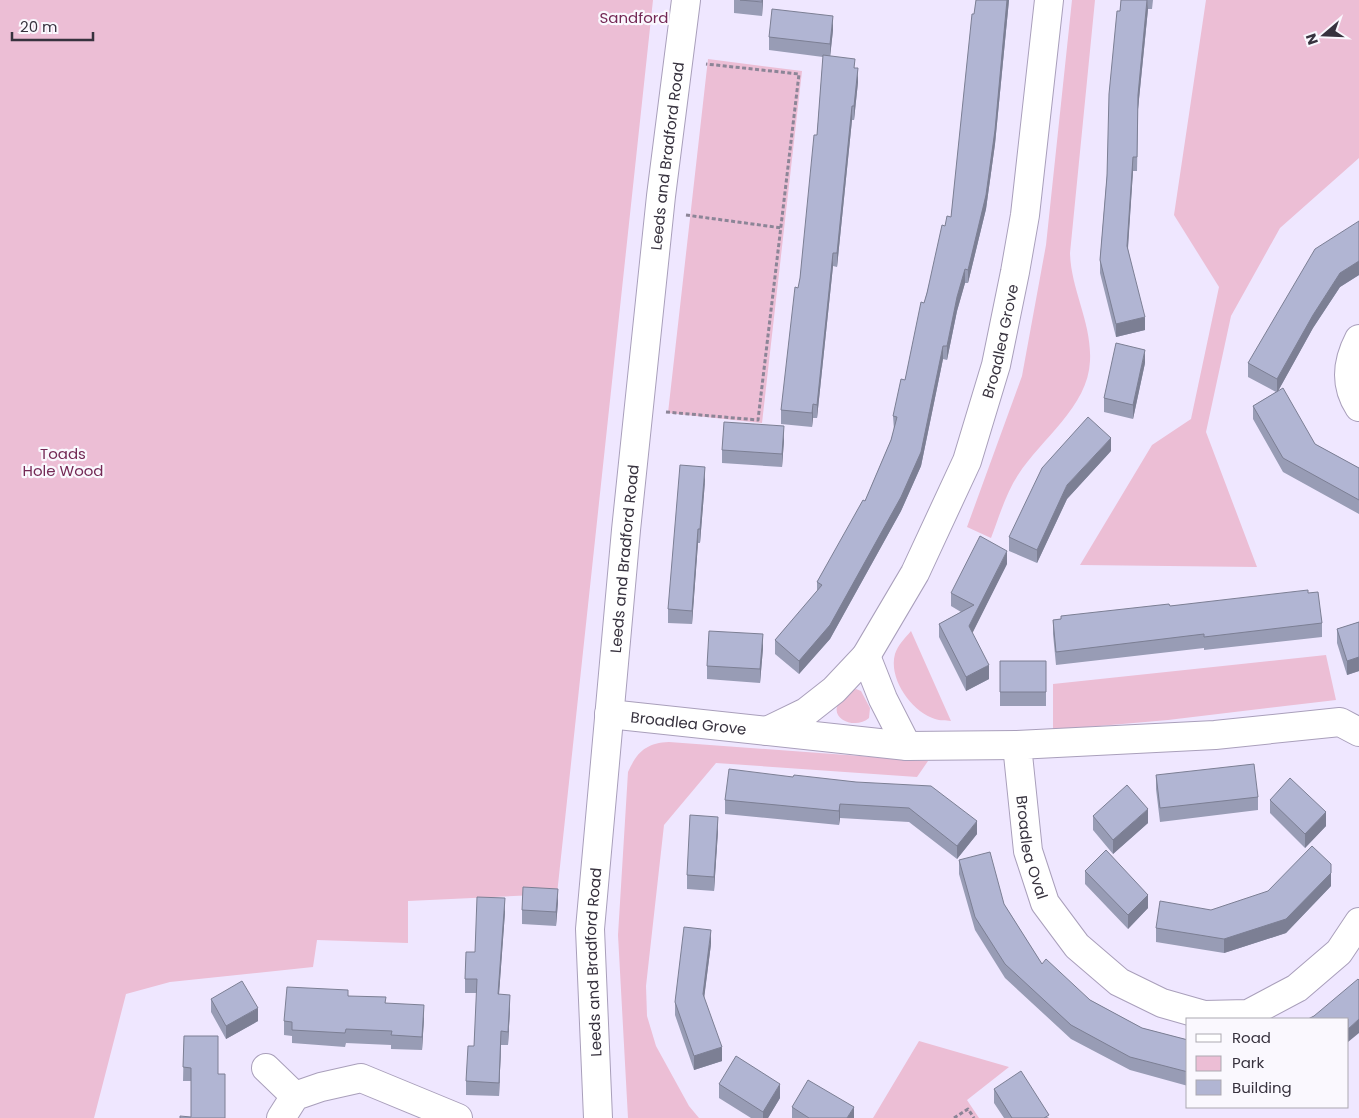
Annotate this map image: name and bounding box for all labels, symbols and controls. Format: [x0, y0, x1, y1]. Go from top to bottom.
park label: Sandford [600, 7, 668, 28]
scale bar [12, 10, 94, 42]
north arrow [1299, 10, 1349, 60]
text: 20 m [20, 16, 58, 37]
text: N [1301, 31, 1323, 47]
street label: Leeds and Bradford Road [645, 61, 689, 251]
street label: Broadlea Grove [976, 282, 1023, 401]
park label: Toads Hole Wood [23, 443, 103, 481]
street label: Leeds and Bradford Road [604, 463, 643, 654]
street label: Broadlea Grove [630, 706, 748, 739]
street label: Broadlea Oval [1012, 794, 1054, 902]
street label: Leeds and Bradford Road [579, 867, 606, 1057]
legend [1186, 1018, 1349, 1108]
text: Road [1232, 1027, 1271, 1048]
text: Park [1232, 1052, 1264, 1073]
text: Building [1232, 1077, 1292, 1098]

